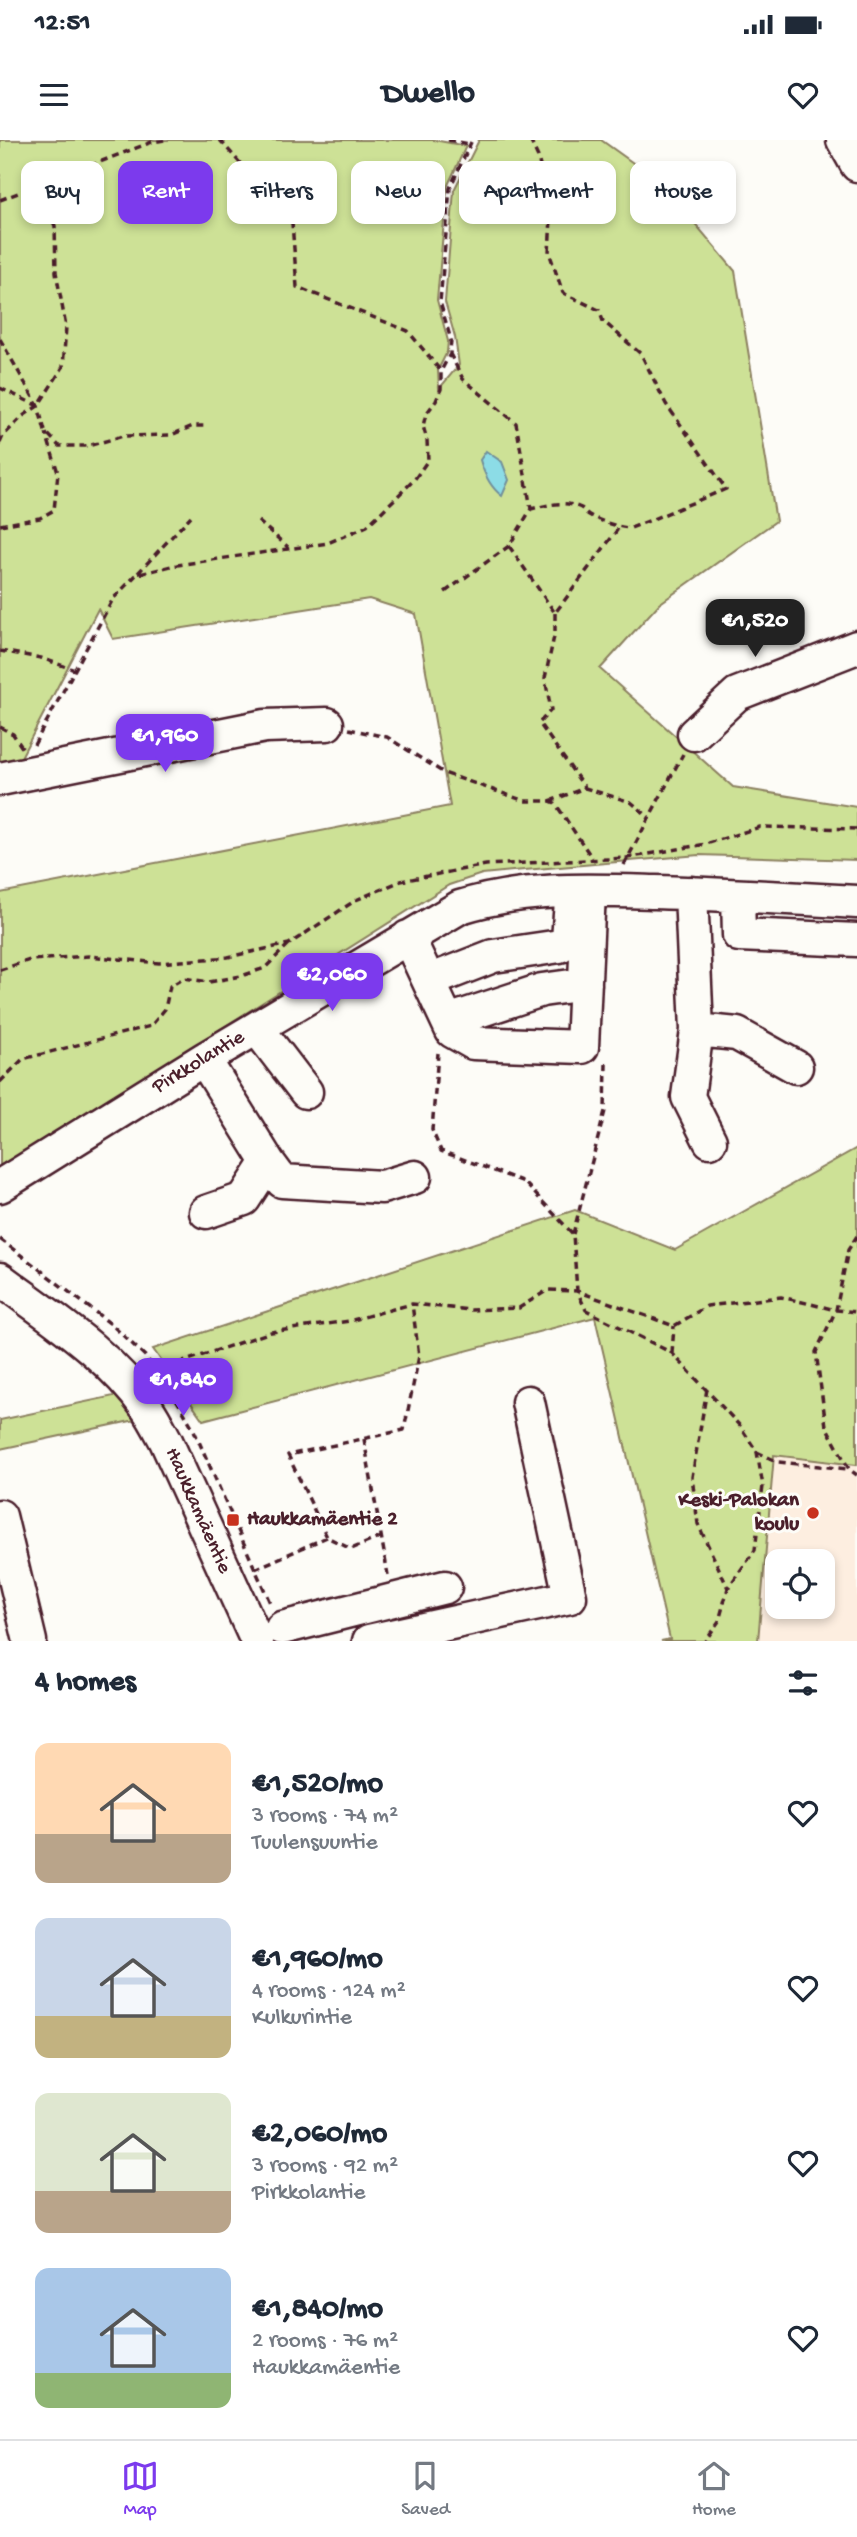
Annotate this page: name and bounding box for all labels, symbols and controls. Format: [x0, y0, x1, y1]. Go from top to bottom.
text: 12:51 [35, 9, 91, 40]
icon: menu [35, 76, 73, 114]
text: Dwello [382, 76, 475, 114]
icon: heart [784, 76, 822, 114]
chip: Buy [21, 161, 104, 224]
chip: Rent [118, 161, 213, 224]
chip: Filters [227, 161, 337, 224]
chip: New [351, 161, 445, 224]
chip: Apartment [459, 161, 616, 224]
chip: House [630, 161, 736, 224]
pin: €1,520 [698, 600, 812, 659]
text: €1,520 [722, 608, 788, 635]
pin: €1,960 [108, 714, 222, 774]
text: €1,960 [132, 723, 198, 750]
pin: €2,060 [275, 954, 389, 1013]
text: €2,060 [297, 962, 367, 989]
street label: Pirkkolantie [147, 1025, 251, 1101]
pin: €1,840 [126, 1358, 240, 1418]
text: €1,840 [150, 1367, 216, 1394]
street label: Haukkamäentie [158, 1444, 236, 1579]
place label: Keski-Palokan koulu [678, 1489, 800, 1538]
marker: Keski-Palokan koulu [805, 1505, 821, 1521]
place label: Haukkamäentie 2 [247, 1508, 398, 1533]
marker: Haukkamäentie 2 [225, 1512, 241, 1528]
map controls [765, 1549, 835, 1619]
button: locate [765, 1549, 835, 1619]
icon: filters [784, 1664, 822, 1702]
text: 4 homes [35, 1666, 136, 1701]
text: €1,520/mo [252, 1768, 383, 1803]
icon: home [91, 1771, 175, 1855]
icon: heart [784, 1794, 822, 1832]
text: 3 rooms · 74 m² [252, 1803, 398, 1830]
text: Tuulensuuntie [252, 1830, 378, 1857]
text: €1,960/mo [252, 1943, 383, 1978]
icon: home [91, 1946, 175, 2030]
icon: heart [784, 1969, 822, 2007]
text: 4 rooms · 124 m² [252, 1978, 406, 2005]
text: Kulkurintie [252, 2005, 352, 2032]
text: €2,060/mo [252, 2118, 387, 2153]
icon: home [91, 2121, 175, 2205]
icon: heart [784, 2144, 822, 2182]
text: 3 rooms · 92 m² [252, 2153, 398, 2180]
text: Pirkkolantie [252, 2180, 365, 2207]
text: €1,840/mo [252, 2293, 383, 2328]
icon: home [91, 2296, 175, 2380]
icon: heart [784, 2319, 822, 2357]
text: 2 rooms · 76 m² [252, 2328, 398, 2355]
text: Haukkamäentie [252, 2355, 400, 2382]
tab: Map [121, 2457, 159, 2522]
tab: Saved [401, 2457, 450, 2522]
tab: Home [692, 2457, 736, 2522]

